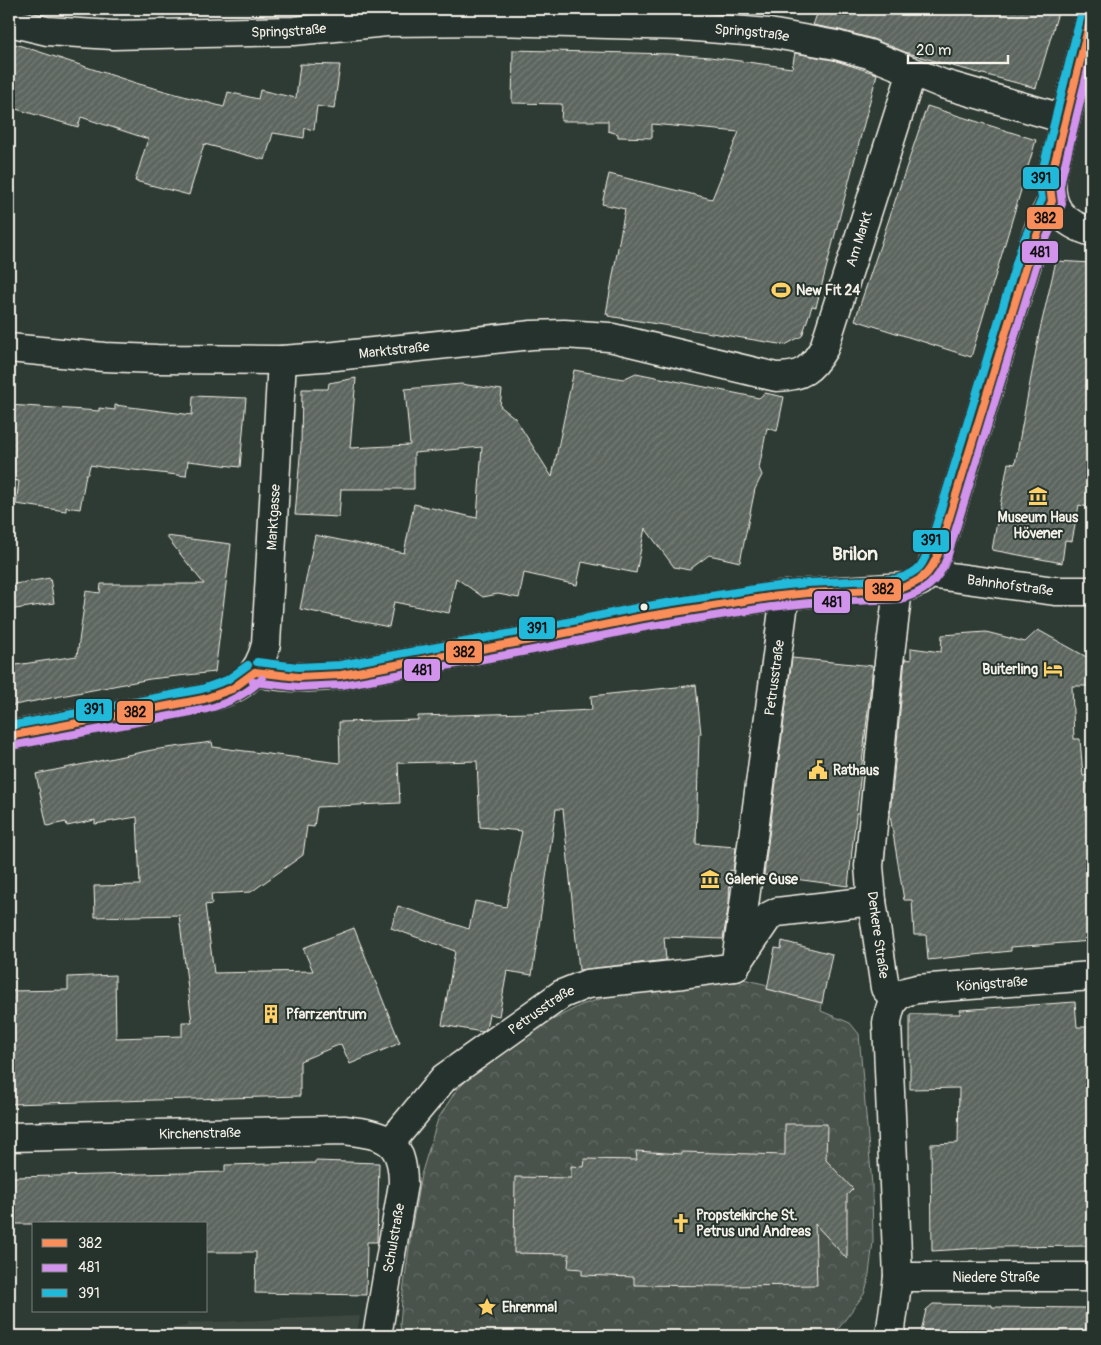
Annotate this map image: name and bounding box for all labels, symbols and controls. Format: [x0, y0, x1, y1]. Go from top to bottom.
street label: Springstraße [251, 19, 327, 40]
street label: Springstraße [714, 20, 791, 45]
scale bar [908, 32, 1008, 64]
text: 20 m [916, 41, 951, 60]
line badge: 391 [1022, 166, 1060, 190]
text: 391 [1031, 170, 1051, 187]
line badge: 382 [1026, 206, 1064, 230]
street label: Am Markt [842, 209, 876, 269]
text: 382 [1034, 210, 1057, 227]
line badge: 481 [1021, 240, 1059, 264]
text: 481 [1030, 244, 1050, 261]
sports icon: New Fit 24 [770, 279, 792, 301]
place label: New Fit 24 [796, 282, 861, 299]
street label: Marktstraße [358, 337, 430, 362]
street label: Marktgasse [263, 484, 283, 551]
museum icon: Museum Haus Hövener [1027, 485, 1049, 507]
place label: Museum Haus Hövener [998, 509, 1079, 542]
line badge: 391 [912, 529, 950, 553]
text: 391 [921, 532, 941, 549]
district label: Brilon [832, 542, 878, 566]
street label: Bahnhofstraße [966, 571, 1054, 599]
line badge: 382 [864, 578, 902, 602]
text: 382 [872, 581, 895, 598]
line badge: 481 [813, 590, 851, 614]
text: 481 [822, 594, 842, 611]
unlabelled marker [639, 602, 649, 612]
line badge: 391 [518, 616, 556, 640]
text: 391 [527, 620, 547, 637]
street label: Petrusstraße [761, 638, 788, 717]
line badge: 382 [445, 640, 483, 664]
text: 382 [453, 644, 476, 661]
line badge: 481 [403, 658, 441, 682]
hotel icon: Buiterling [1042, 658, 1064, 680]
place label: Buiterling [982, 661, 1038, 678]
text: 481 [412, 662, 432, 679]
line badge: 391 [75, 698, 113, 722]
line badge: 382 [116, 700, 154, 724]
text: 391 [84, 701, 104, 718]
text: 382 [124, 704, 147, 721]
public building icon: Rathaus [807, 759, 829, 781]
place label: Rathaus [833, 762, 880, 779]
museum icon: Galerie Guse [699, 868, 721, 890]
place label: Galerie Guse [725, 871, 799, 888]
street label: Derkere Straße [863, 890, 893, 980]
street label: Königstraße [956, 972, 1028, 995]
street label: Petrusstraße [505, 981, 577, 1038]
building icon: Pfarrzentrum [260, 1003, 282, 1025]
place label: Pfarrzentrum [286, 1006, 367, 1023]
street label: Kirchenstraße [159, 1124, 241, 1142]
street label: Schulstraße [380, 1202, 408, 1274]
place label: Propsteikirche St. Petrus und Andreas [696, 1207, 811, 1240]
church icon: Propsteikirche St. Petrus und Andreas [670, 1212, 692, 1234]
legend [32, 1222, 208, 1312]
text: 382 [78, 1234, 102, 1253]
text: 481 [78, 1258, 100, 1277]
street label: Niedere Straße [952, 1269, 1040, 1286]
text: 391 [78, 1284, 100, 1303]
place icon: Ehrenmal [476, 1296, 498, 1318]
place label: Ehrenmal [502, 1299, 557, 1316]

